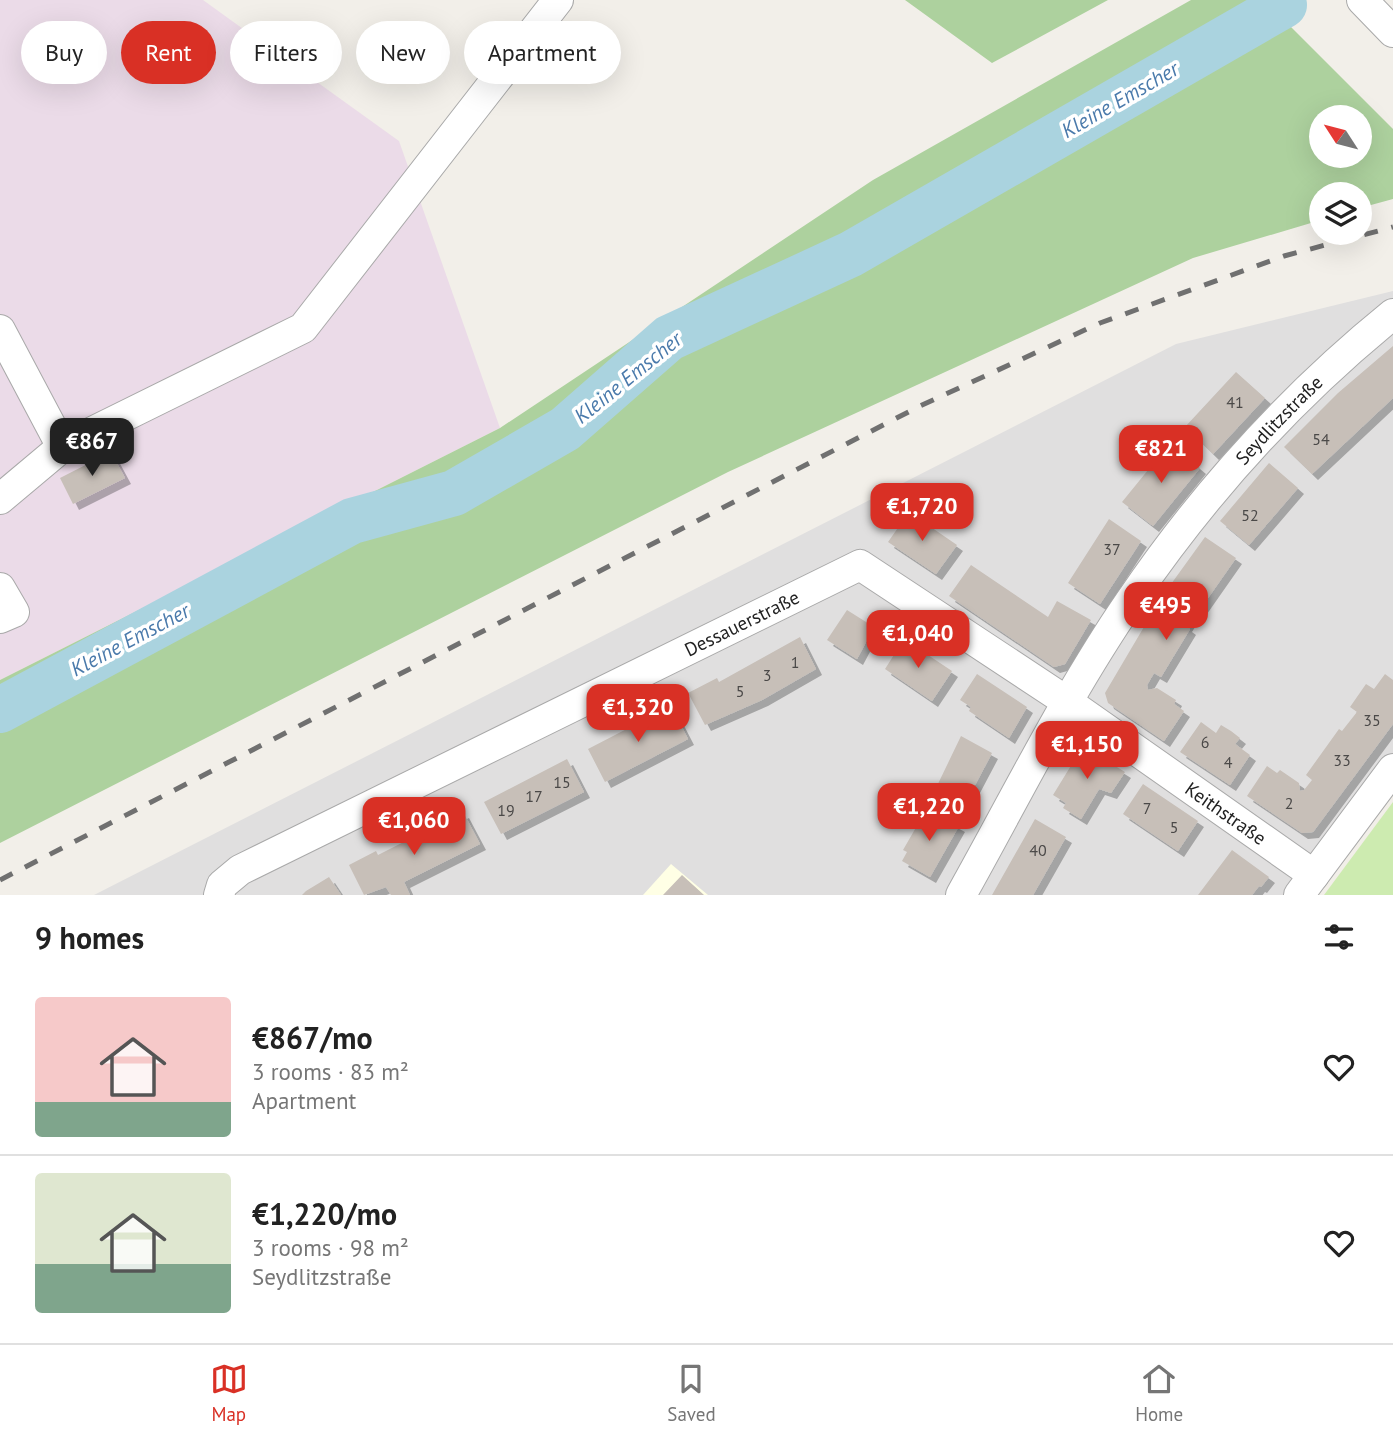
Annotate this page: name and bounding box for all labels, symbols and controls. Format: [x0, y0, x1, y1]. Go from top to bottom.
chip: Buy [21, 21, 107, 84]
chip: Rent [121, 21, 216, 84]
chip: Filters [230, 21, 342, 84]
chip: New [356, 21, 450, 84]
chip: Apartment [464, 21, 621, 84]
water label: Kleine Emscher [1056, 54, 1185, 144]
north arrow [1309, 105, 1372, 168]
map controls [1309, 105, 1372, 245]
button: layers [1309, 182, 1372, 245]
water label: Kleine Emscher [568, 325, 689, 429]
street label: Seydlitzstraße [1230, 370, 1327, 470]
house number: 41 [1226, 392, 1244, 412]
pin: €867 [51, 419, 133, 478]
text: €867 [66, 426, 118, 455]
pin: €821 [1120, 426, 1202, 485]
house number: 54 [1312, 429, 1330, 449]
text: €821 [1135, 433, 1187, 462]
pin: €1,720 [865, 484, 979, 543]
text: €1,720 [886, 491, 958, 520]
house number: 52 [1241, 505, 1259, 525]
house number: 37 [1103, 539, 1121, 559]
pin: €495 [1125, 582, 1207, 642]
street label: Dessauerstraße [680, 585, 803, 662]
text: €495 [1140, 590, 1192, 619]
water label: Kleine Emscher [66, 596, 196, 682]
pin: €1,040 [861, 610, 975, 670]
text: €1,040 [882, 618, 954, 647]
house number: 1 [791, 652, 799, 672]
house number: 3 [763, 665, 771, 685]
house number: 5 [736, 681, 744, 701]
pin: €1,320 [581, 684, 695, 744]
text: €1,320 [602, 692, 674, 721]
house number: 35 [1363, 710, 1381, 730]
pin: €1,150 [1030, 722, 1144, 781]
text: €1,150 [1051, 729, 1123, 758]
house number: 6 [1201, 732, 1209, 752]
house number: 33 [1333, 750, 1351, 770]
house number: 4 [1224, 752, 1233, 772]
house number: 15 [553, 772, 571, 792]
street label: Keithstraße [1181, 776, 1271, 850]
pin: €1,220 [872, 784, 986, 843]
house number: 17 [525, 786, 543, 806]
text: €1,220 [893, 791, 965, 820]
house number: 2 [1285, 793, 1293, 813]
pin: €1,060 [357, 798, 471, 857]
house number: 7 [1143, 798, 1151, 818]
house number: 19 [497, 800, 515, 820]
text: €1,060 [378, 805, 450, 834]
house number: 5 [1170, 817, 1178, 837]
house number: 40 [1029, 840, 1047, 860]
text: 9 homes [35, 918, 144, 957]
icon: filters [1320, 918, 1358, 956]
text: €867/mo [252, 1018, 373, 1057]
icon: home [91, 1025, 175, 1109]
icon: heart [1320, 1048, 1358, 1086]
text: 3 rooms · 83 m² [252, 1057, 409, 1086]
text: Apartment [252, 1086, 356, 1115]
text: €1,220/mo [252, 1194, 397, 1233]
icon: home [91, 1201, 175, 1285]
icon: heart [1320, 1224, 1358, 1262]
text: 3 rooms · 98 m² [252, 1233, 409, 1262]
text: Seydlitzstraße [252, 1262, 391, 1291]
tab: Map [210, 1360, 248, 1426]
tab: Saved [667, 1360, 716, 1426]
tab: Home [1135, 1360, 1183, 1426]

